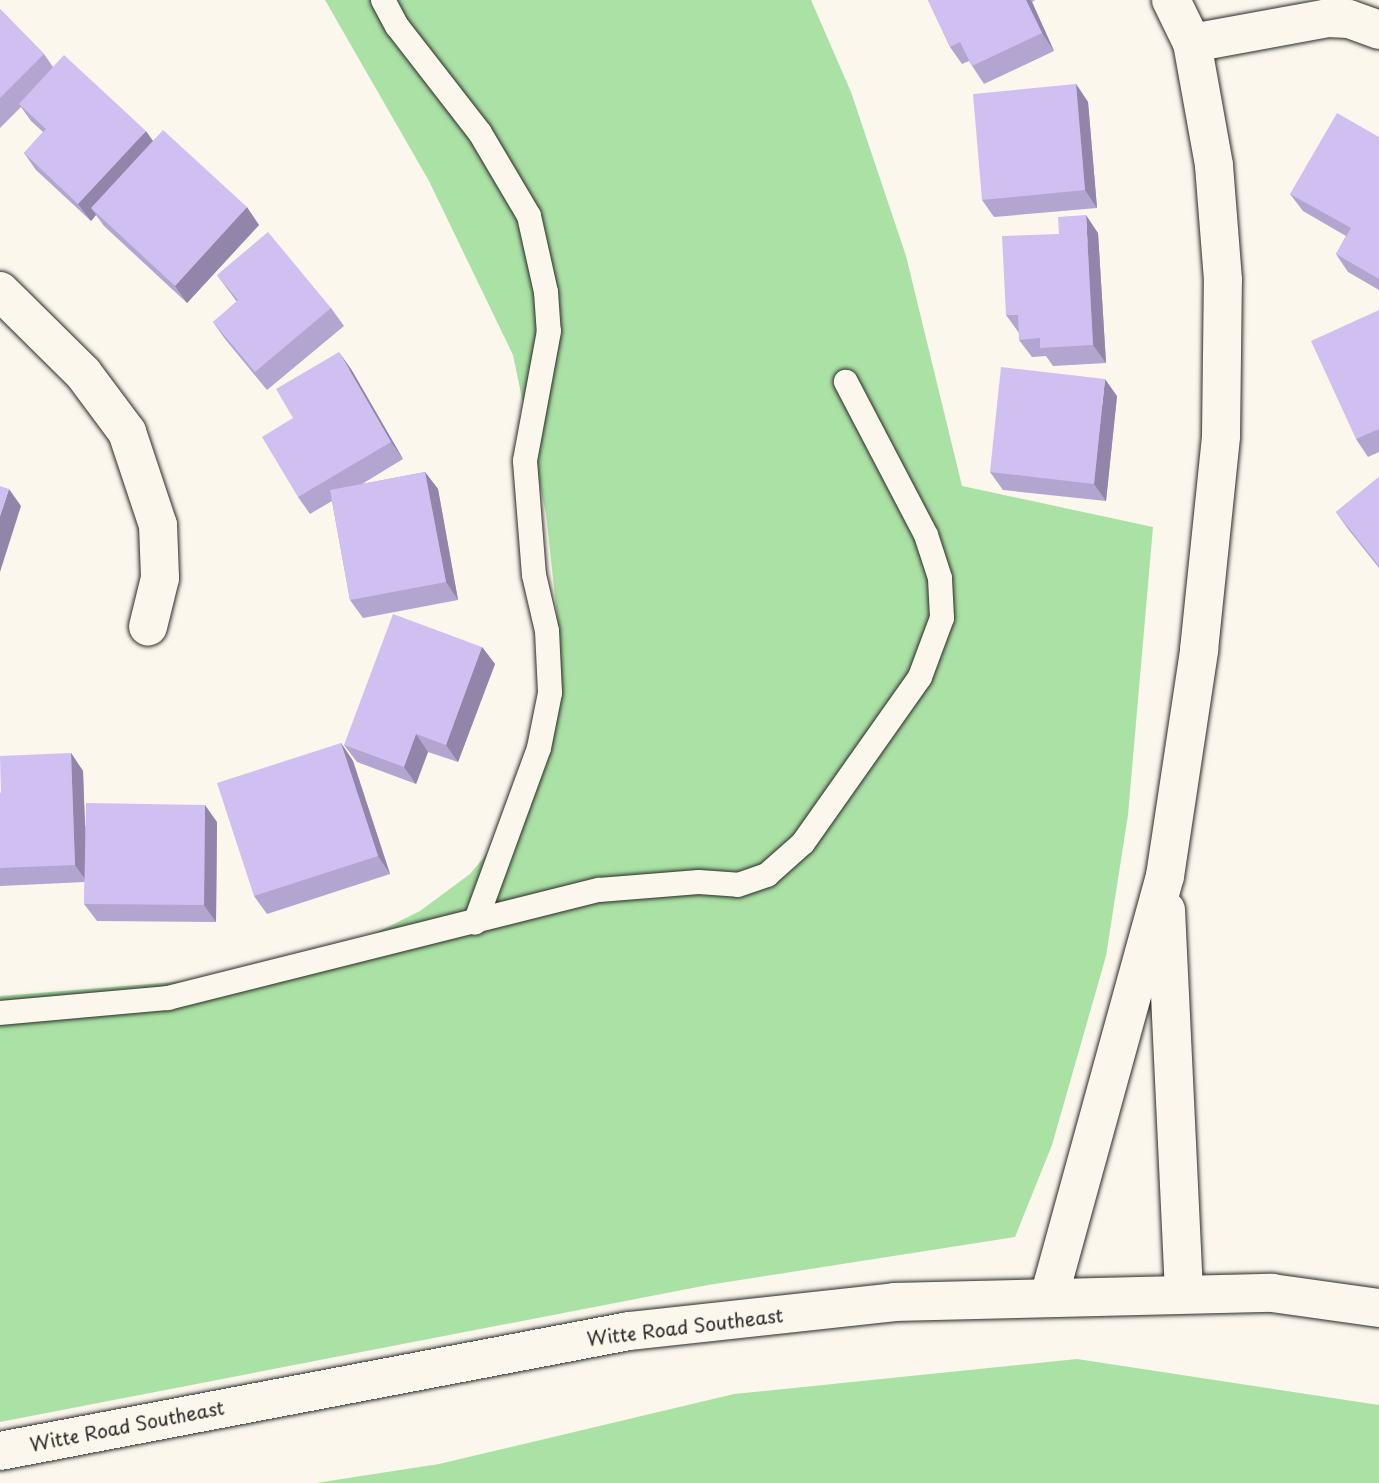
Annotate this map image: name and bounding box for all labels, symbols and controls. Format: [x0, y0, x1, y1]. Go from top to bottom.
street label: Witte Road Southeast [585, 1304, 785, 1350]
street label: Witte Road Southeast [27, 1396, 227, 1456]

